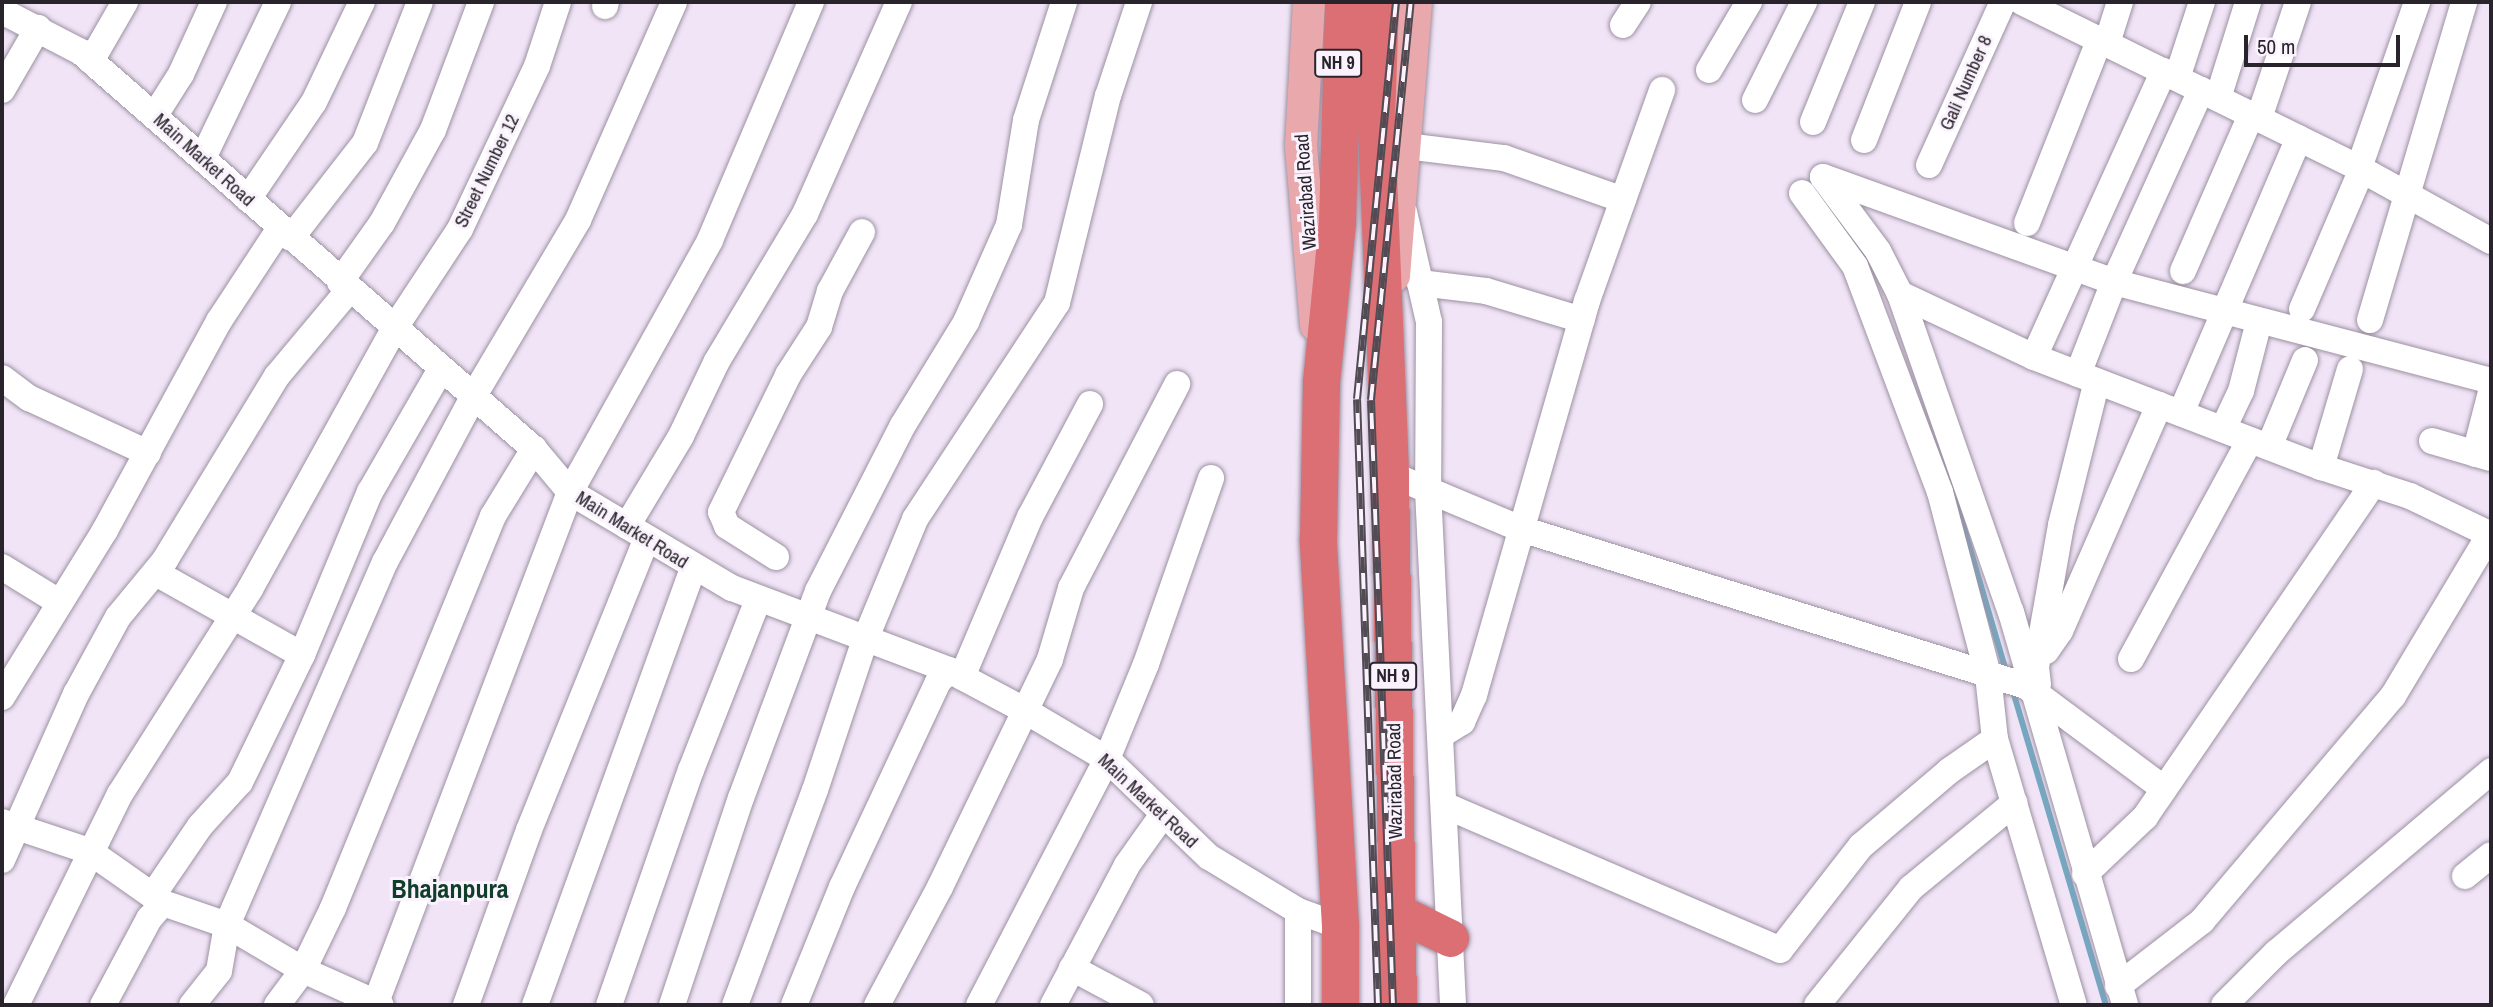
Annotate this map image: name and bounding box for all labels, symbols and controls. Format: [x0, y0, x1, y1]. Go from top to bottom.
scale bar [2248, 21, 2404, 65]
street label: Gali Number 8 [1935, 32, 1997, 134]
text: 50 m [2257, 32, 2295, 61]
road number: NH 9 [1314, 48, 1362, 78]
street label: Main Market Road [149, 109, 259, 211]
street label: Street Number 12 [450, 111, 524, 231]
street label: Wazirabad Road [1291, 133, 1321, 251]
street label: Main Market Road [572, 486, 692, 574]
road number: NH 9 [1368, 662, 1418, 690]
street label: Wazirabad Road [1383, 723, 1407, 839]
street label: Main Market Road [1093, 749, 1203, 853]
district label: Bhajanpura [391, 873, 509, 905]

